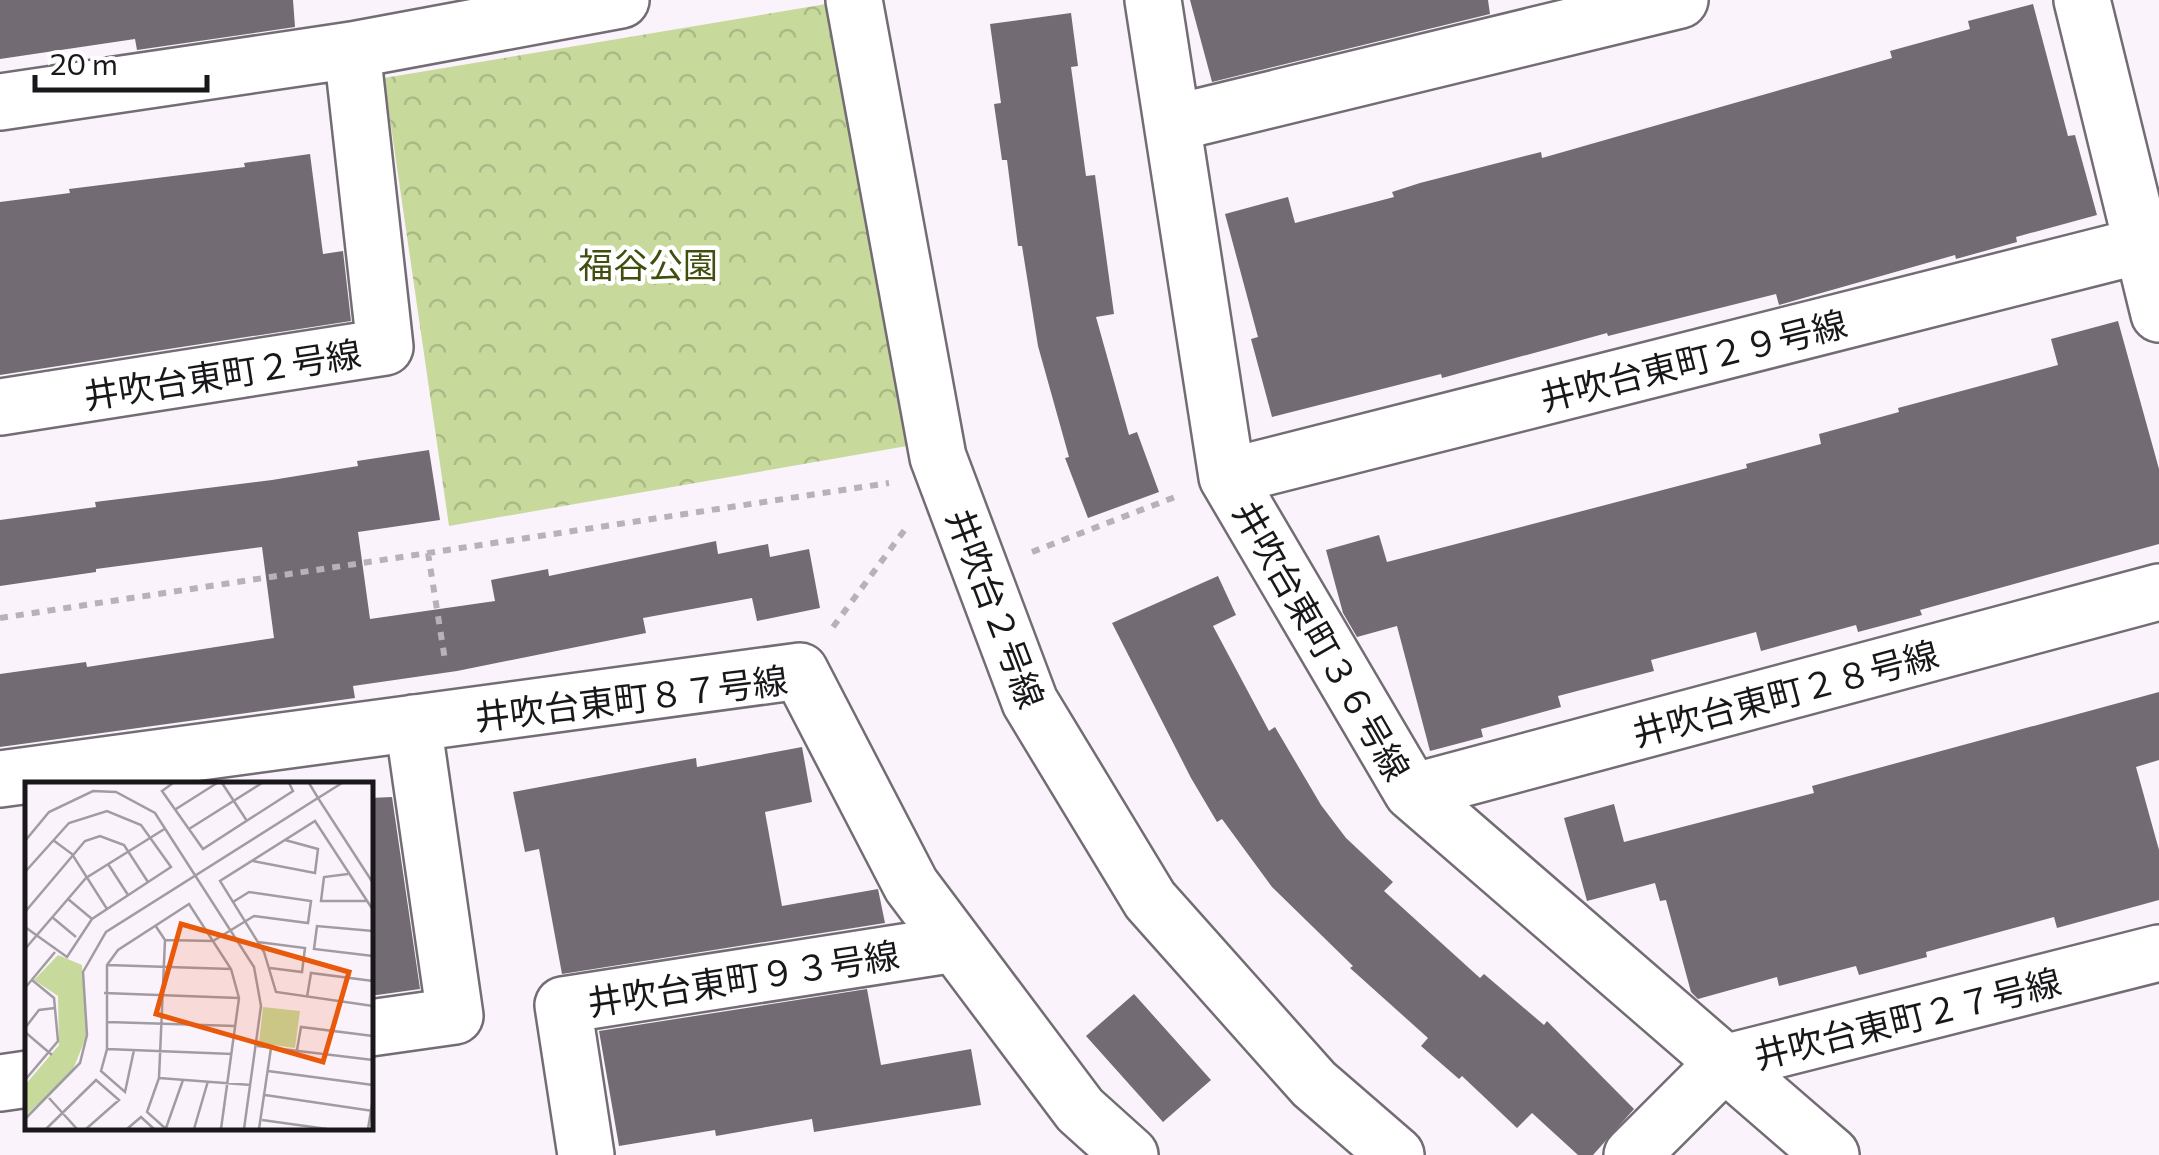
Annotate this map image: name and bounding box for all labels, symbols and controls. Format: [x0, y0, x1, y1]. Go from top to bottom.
scale bar [35, 30, 208, 92]
text: 20 m [50, 44, 118, 81]
park label: 福谷公園 [578, 242, 718, 285]
street label: 井吹台東町２９号線 [1535, 300, 1851, 418]
street label: 井吹台東町２号線 [80, 330, 364, 416]
street label: 井吹台東町３６号線 [1226, 493, 1420, 787]
street label: 井吹台２号線 [939, 502, 1055, 714]
street label: 井吹台東町２８号線 [1627, 630, 1943, 754]
street label: 井吹台東町８７号線 [472, 656, 790, 738]
inset map [25, 782, 372, 1130]
street label: 井吹台東町９３号線 [584, 931, 902, 1023]
street label: 井吹台東町２７号線 [1749, 958, 2065, 1076]

